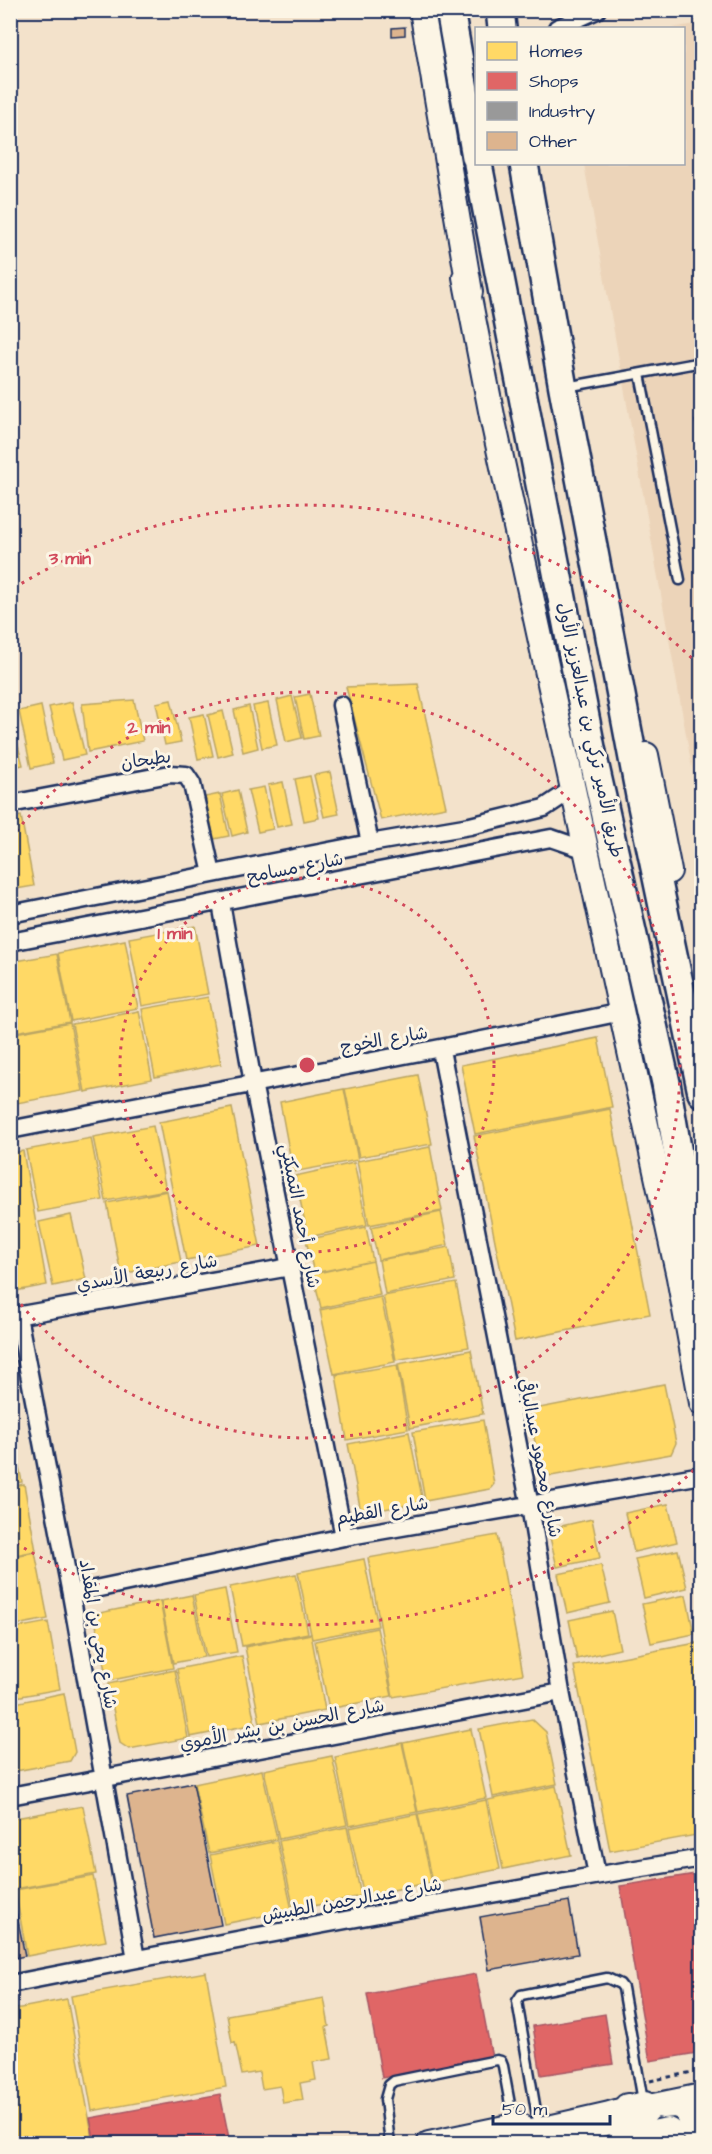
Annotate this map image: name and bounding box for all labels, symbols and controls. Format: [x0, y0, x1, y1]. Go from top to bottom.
legend [475, 27, 685, 165]
text: Homes [529, 39, 583, 64]
text: Shops [529, 69, 579, 94]
text: Industry [529, 99, 595, 125]
text: Other [529, 129, 577, 154]
text: 3 min [48, 546, 91, 571]
street label: طريق الأمير تركي بن عبدالعزيز الأول [548, 600, 629, 861]
text: 2 min [126, 715, 171, 740]
street label: بطيحان [119, 744, 173, 776]
street label: شارع مسامح [245, 846, 345, 890]
text: 1 min [157, 921, 193, 946]
street label: شارع الخوج [338, 1020, 430, 1060]
centre of rings [297, 1055, 317, 1075]
street label: شارع أحمد التمبكتي [271, 1141, 326, 1291]
street label: شارع ربيعة الأسدي [75, 1248, 219, 1298]
street label: شارع محمود عبدالباقي [512, 1376, 568, 1540]
street label: شارع القطيم [334, 1491, 430, 1532]
street label: شارع يحي بن المقداد [70, 1557, 123, 1711]
street label: شارع الحسن بن بشر الأموي [177, 1693, 387, 1757]
street label: شارع عبدالرحمن الطبيش [260, 1872, 444, 1928]
scale bar [493, 2088, 610, 2126]
text: 50 m [502, 2097, 547, 2122]

